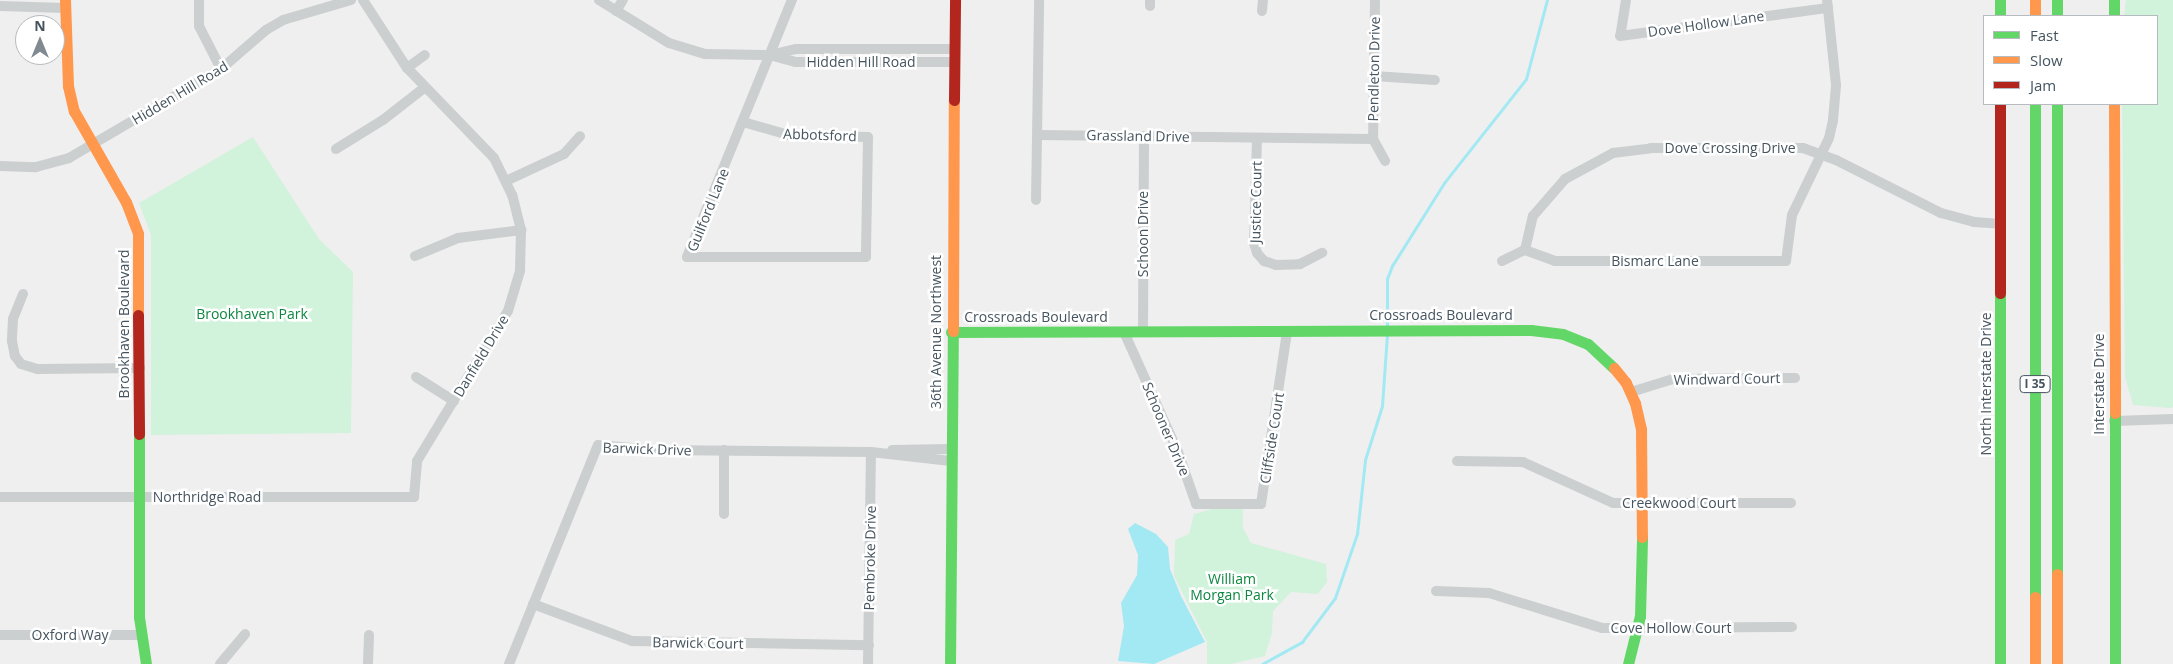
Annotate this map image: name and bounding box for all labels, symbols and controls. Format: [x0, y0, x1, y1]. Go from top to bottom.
street label: Dove Hollow Lane [1647, 8, 1765, 40]
north arrow [15, 15, 65, 65]
legend [1983, 15, 2158, 105]
text: N [34, 16, 46, 35]
street label: Pendleton Drive [1365, 16, 1383, 122]
text: Fast [2030, 25, 2059, 45]
text: Slow [2030, 50, 2063, 70]
street label: Hidden Hill Road [806, 54, 916, 70]
street label: Hidden Hill Road [129, 58, 231, 128]
text: Jam [2030, 75, 2056, 95]
street label: Abbotsford [783, 125, 857, 145]
street label: Grassland Drive [1086, 127, 1190, 145]
street label: Dove Crossing Drive [1664, 140, 1796, 156]
street label: Justice Court [1247, 161, 1265, 243]
street label: Guilford Lane [684, 166, 732, 254]
street label: Schoon Drive [1135, 191, 1151, 277]
street label: Brookhaven Boulevard [116, 250, 132, 398]
street label: Bismarc Lane [1611, 253, 1699, 269]
street label: 36th Avenue Northwest [928, 255, 944, 409]
park label: Brookhaven Park [196, 306, 308, 322]
street label: Crossroads Boulevard [1369, 307, 1513, 323]
street label: Crossroads Boulevard [964, 309, 1108, 325]
street label: Danfield Drive [450, 312, 512, 400]
street label: North Interstate Drive [1978, 312, 1994, 456]
street label: Interstate Drive [2091, 333, 2107, 435]
street label: Windward Court [1674, 370, 1780, 388]
road number: I 35 [2019, 374, 2051, 394]
street label: Schooner Drive [1139, 380, 1193, 478]
street label: Cliffside Court [1256, 391, 1288, 485]
street label: Barwick Drive [602, 439, 692, 459]
street label: Northridge Road [153, 489, 261, 505]
street label: Creekwood Court [1622, 495, 1736, 511]
street label: Pembroke Drive [861, 505, 879, 611]
park label: William Morgan Park [1190, 571, 1274, 604]
street label: Cove Hollow Court [1611, 620, 1731, 636]
street label: Oxford Way [32, 627, 108, 643]
street label: Barwick Court [652, 634, 744, 652]

